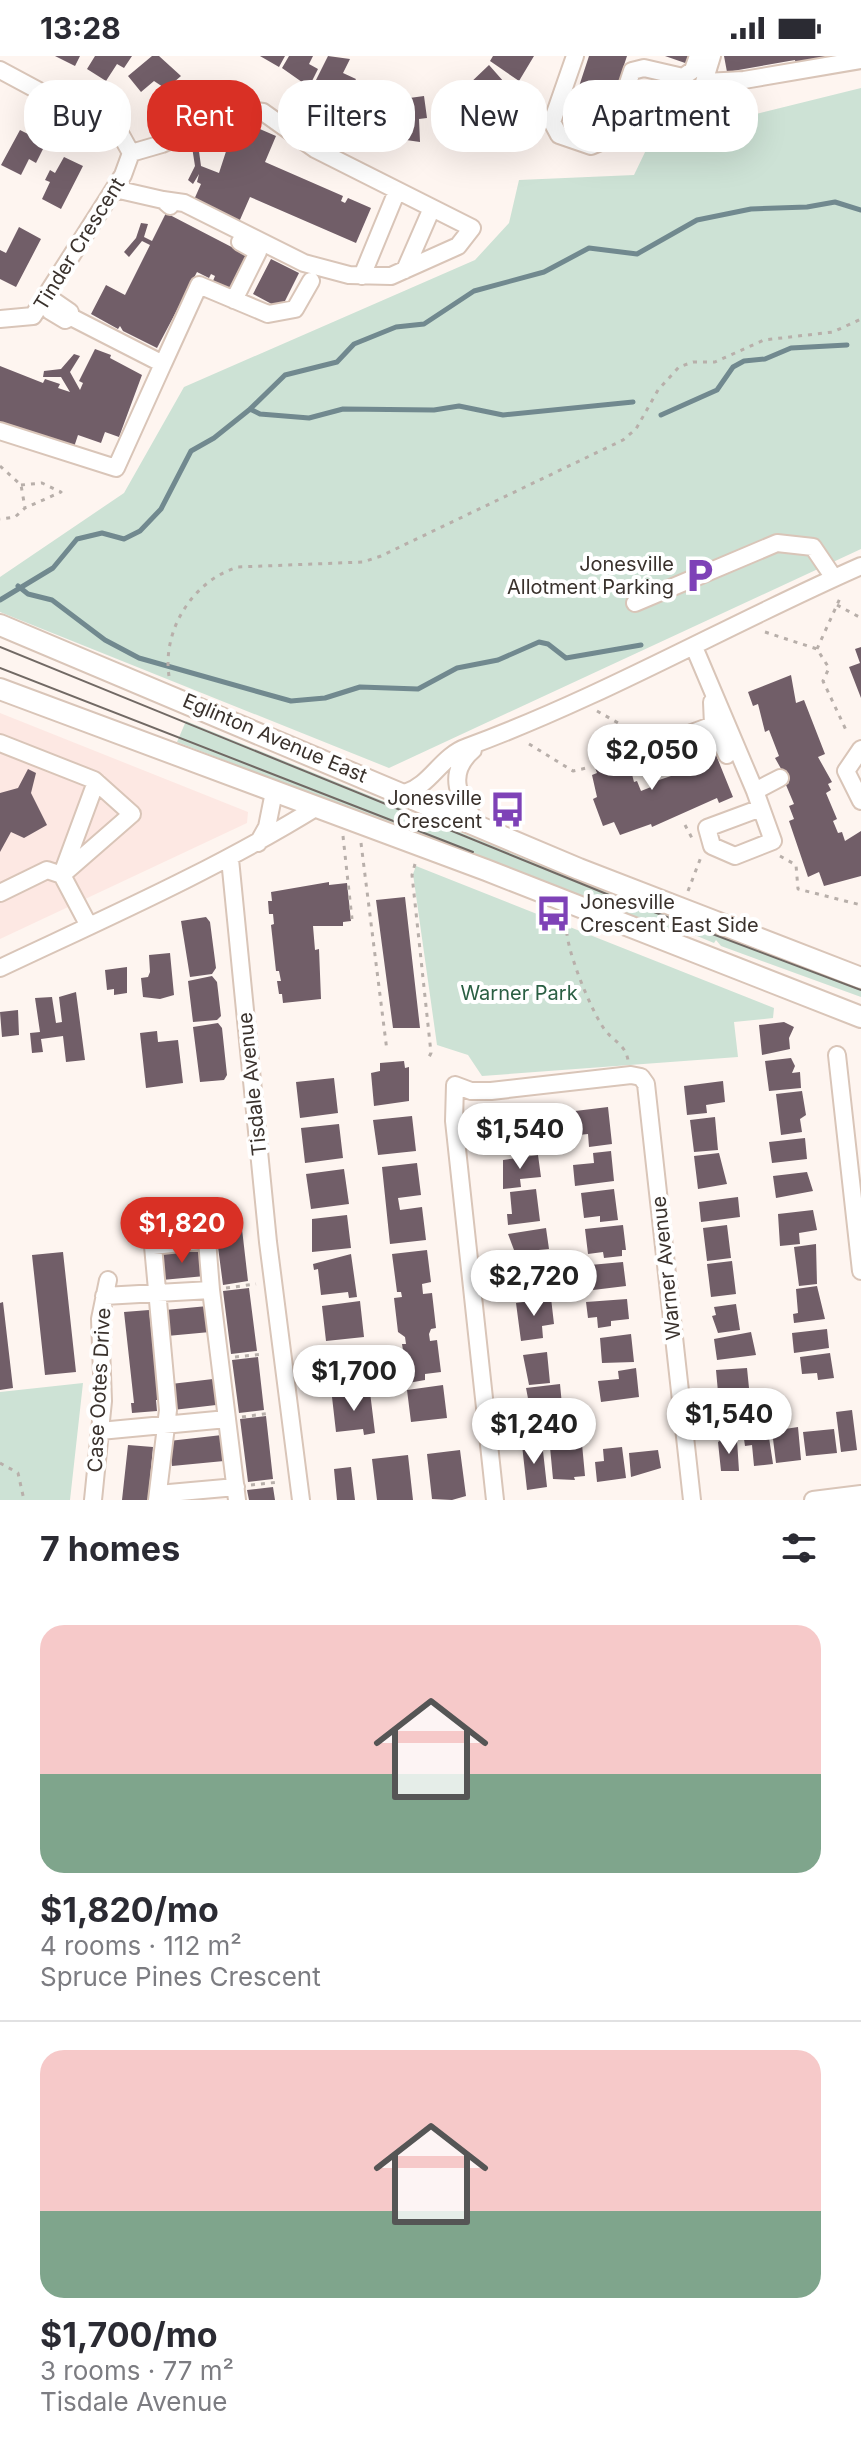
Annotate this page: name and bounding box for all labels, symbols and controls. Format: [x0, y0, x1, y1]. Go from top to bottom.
text: 13:28 [40, 10, 121, 46]
chip: Buy [24, 80, 131, 152]
chip: Rent [147, 80, 262, 152]
chip: Filters [278, 80, 415, 152]
chip: New [431, 80, 547, 152]
chip: Apartment [563, 80, 758, 152]
street label: Tinder Crescent [29, 173, 130, 315]
place label: Jonesville Allotment Parking [507, 552, 674, 599]
parking icon: Jonesville Allotment Parking [681, 556, 719, 594]
street label: Eglinton Avenue East [179, 688, 371, 788]
pin: $2,050 [587, 724, 717, 792]
text: $2,050 [605, 734, 699, 765]
place label: Jonesville Crescent [387, 786, 482, 833]
bus stop icon: Jonesville Crescent [489, 791, 527, 829]
place label: Jonesville Crescent East Side [580, 890, 759, 937]
bus stop icon: Jonesville Crescent East Side [535, 894, 573, 932]
park label: Warner Park [460, 981, 578, 1005]
street label: Tisdale Avenue [233, 1011, 271, 1157]
pin: $1,540 [455, 1103, 585, 1171]
text: $1,540 [476, 1113, 564, 1144]
street label: Warner Avenue [647, 1195, 685, 1341]
pin: $1,820 [117, 1197, 247, 1265]
text: $1,820 [138, 1207, 226, 1238]
pin: $2,720 [469, 1250, 599, 1318]
text: $2,720 [489, 1260, 579, 1291]
street label: Case Ootes Drive [83, 1307, 115, 1473]
pin: $1,700 [289, 1345, 419, 1413]
text: $1,700 [311, 1355, 397, 1386]
pin: $1,540 [664, 1388, 794, 1456]
pin: $1,240 [469, 1398, 599, 1466]
text: $1,540 [685, 1398, 773, 1429]
text: $1,240 [490, 1408, 578, 1439]
icon: filters [777, 1526, 821, 1570]
text: 7 homes [40, 1528, 180, 1569]
icon: home [359, 1677, 503, 1821]
text: $1,820/mo [40, 1889, 219, 1930]
text: 4 rooms · 112 m² [40, 1930, 242, 1961]
text: Spruce Pines Crescent [40, 1961, 321, 1992]
icon: home [359, 2102, 503, 2246]
text: $1,700/mo [40, 2314, 218, 2355]
text: 3 rooms · 77 m² [40, 2355, 234, 2386]
text: Tisdale Avenue [40, 2386, 227, 2417]

